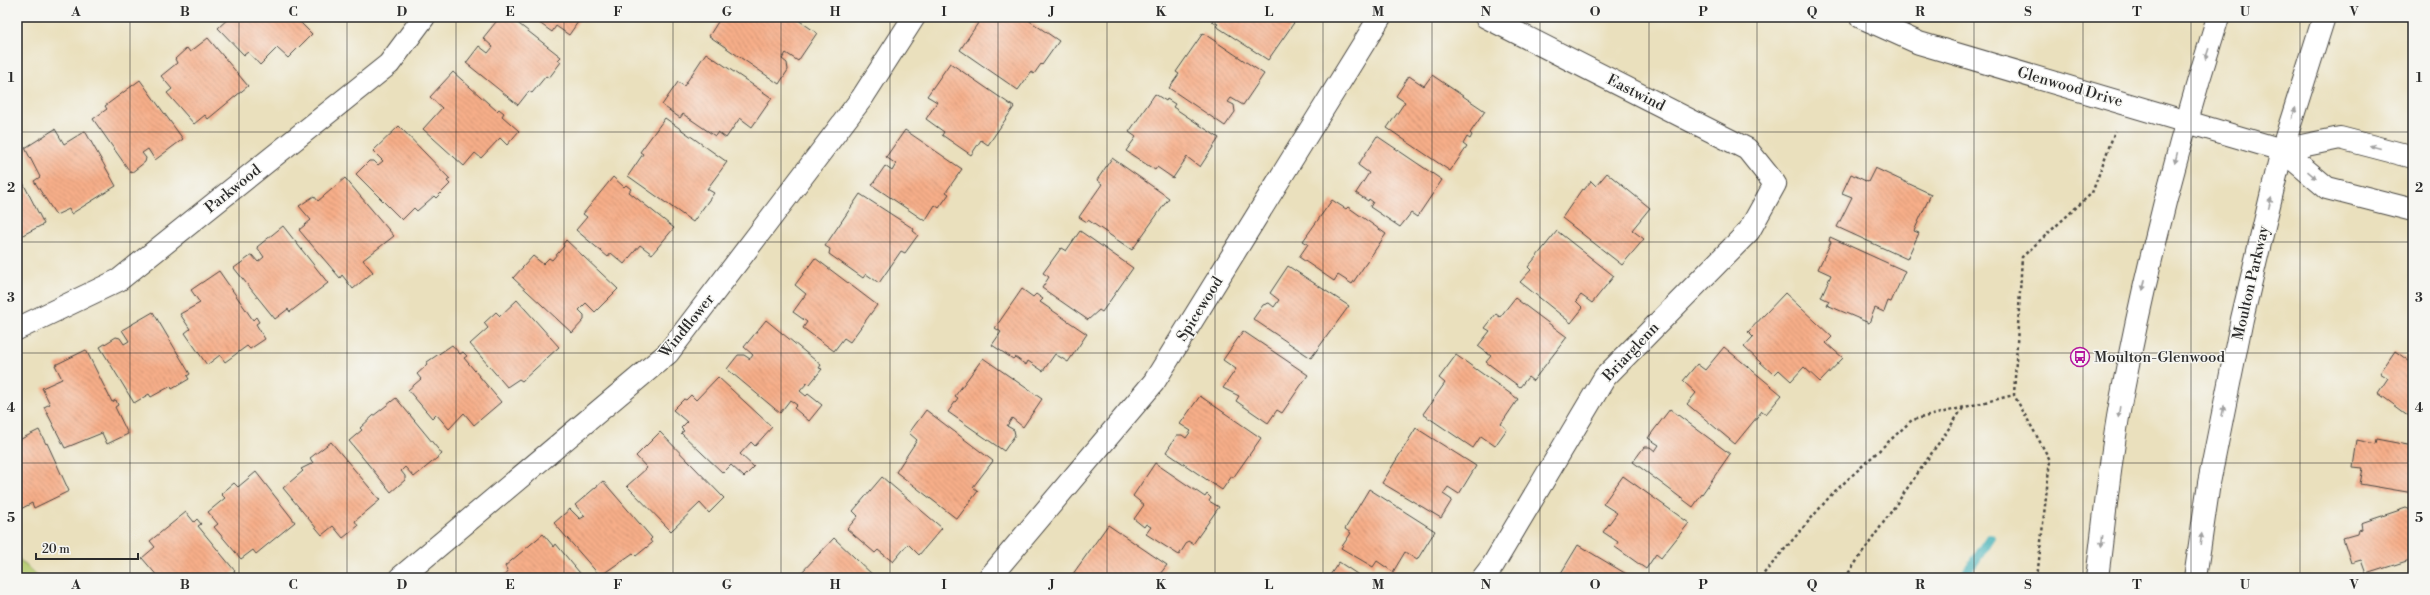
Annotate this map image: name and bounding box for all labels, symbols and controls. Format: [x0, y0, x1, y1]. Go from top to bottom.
text: A [70, 4, 81, 20]
text: B [180, 4, 190, 20]
text: C [288, 4, 298, 20]
text: D [397, 4, 407, 20]
text: E [505, 4, 515, 20]
text: F [613, 4, 623, 20]
text: G [722, 4, 733, 20]
text: H [830, 4, 841, 20]
text: I [941, 4, 947, 20]
text: J [1047, 4, 1055, 20]
text: K [1156, 4, 1167, 20]
text: L [1265, 4, 1274, 20]
text: M [1372, 4, 1384, 20]
text: N [1481, 4, 1492, 20]
text: O [1590, 4, 1601, 20]
text: P [1698, 4, 1708, 20]
text: Q [1807, 4, 1818, 20]
text: R [1915, 4, 1925, 20]
text: S [2024, 4, 2032, 20]
text: T [2132, 4, 2142, 20]
text: U [2240, 4, 2250, 20]
text: V [2349, 4, 2359, 20]
one-way arrow [2203, 48, 2209, 60]
street label: Glenwood Drive [2015, 63, 2125, 111]
text: 1 [8, 70, 15, 86]
street label: Eastwind [1604, 70, 1669, 116]
text: 1 [2416, 70, 2423, 86]
one-way arrow [2291, 106, 2297, 118]
one-way arrow [2369, 144, 2381, 150]
one-way arrow [2173, 153, 2179, 165]
street label: Parkwood [201, 160, 265, 217]
one-way arrow [2307, 171, 2317, 180]
text: 2 [7, 180, 15, 196]
text: 2 [2415, 180, 2423, 196]
one-way arrow [2267, 196, 2273, 209]
street label: Moulton Parkway [2229, 223, 2274, 342]
street label: Spicewood [1173, 273, 1228, 345]
one-way arrow [2141, 278, 2147, 291]
text: 3 [7, 290, 15, 306]
street label: Windflower [655, 290, 719, 363]
text: 3 [2415, 290, 2423, 306]
street label: Briarglenn [1598, 318, 1663, 386]
bus stop icon: Moulton-Glenwood [2069, 346, 2091, 368]
place label: Moulton-Glenwood [2094, 348, 2226, 367]
text: 4 [7, 400, 16, 416]
text: 4 [2415, 400, 2424, 416]
one-way arrow [2221, 405, 2227, 418]
one-way arrow [2116, 406, 2122, 418]
text: 5 [7, 510, 15, 526]
text: 5 [2415, 510, 2423, 526]
one-way arrow [2198, 533, 2204, 545]
scale bar [36, 535, 138, 561]
one-way arrow [2099, 535, 2105, 547]
text: 20 m [42, 542, 70, 557]
text: A [70, 577, 81, 593]
text: B [180, 577, 190, 593]
text: C [288, 577, 298, 593]
text: D [397, 577, 407, 593]
text: E [505, 577, 515, 593]
text: F [613, 577, 623, 593]
text: G [722, 577, 733, 593]
text: H [830, 577, 841, 593]
text: I [941, 577, 947, 593]
text: J [1047, 577, 1055, 593]
text: K [1156, 577, 1167, 593]
text: L [1265, 577, 1274, 593]
text: M [1372, 577, 1384, 593]
text: N [1481, 577, 1492, 593]
text: O [1590, 577, 1601, 593]
text: P [1698, 577, 1708, 593]
text: Q [1807, 577, 1818, 593]
text: R [1915, 577, 1925, 593]
text: S [2024, 577, 2032, 593]
text: T [2132, 577, 2142, 593]
text: U [2240, 577, 2250, 593]
text: V [2349, 577, 2359, 593]

